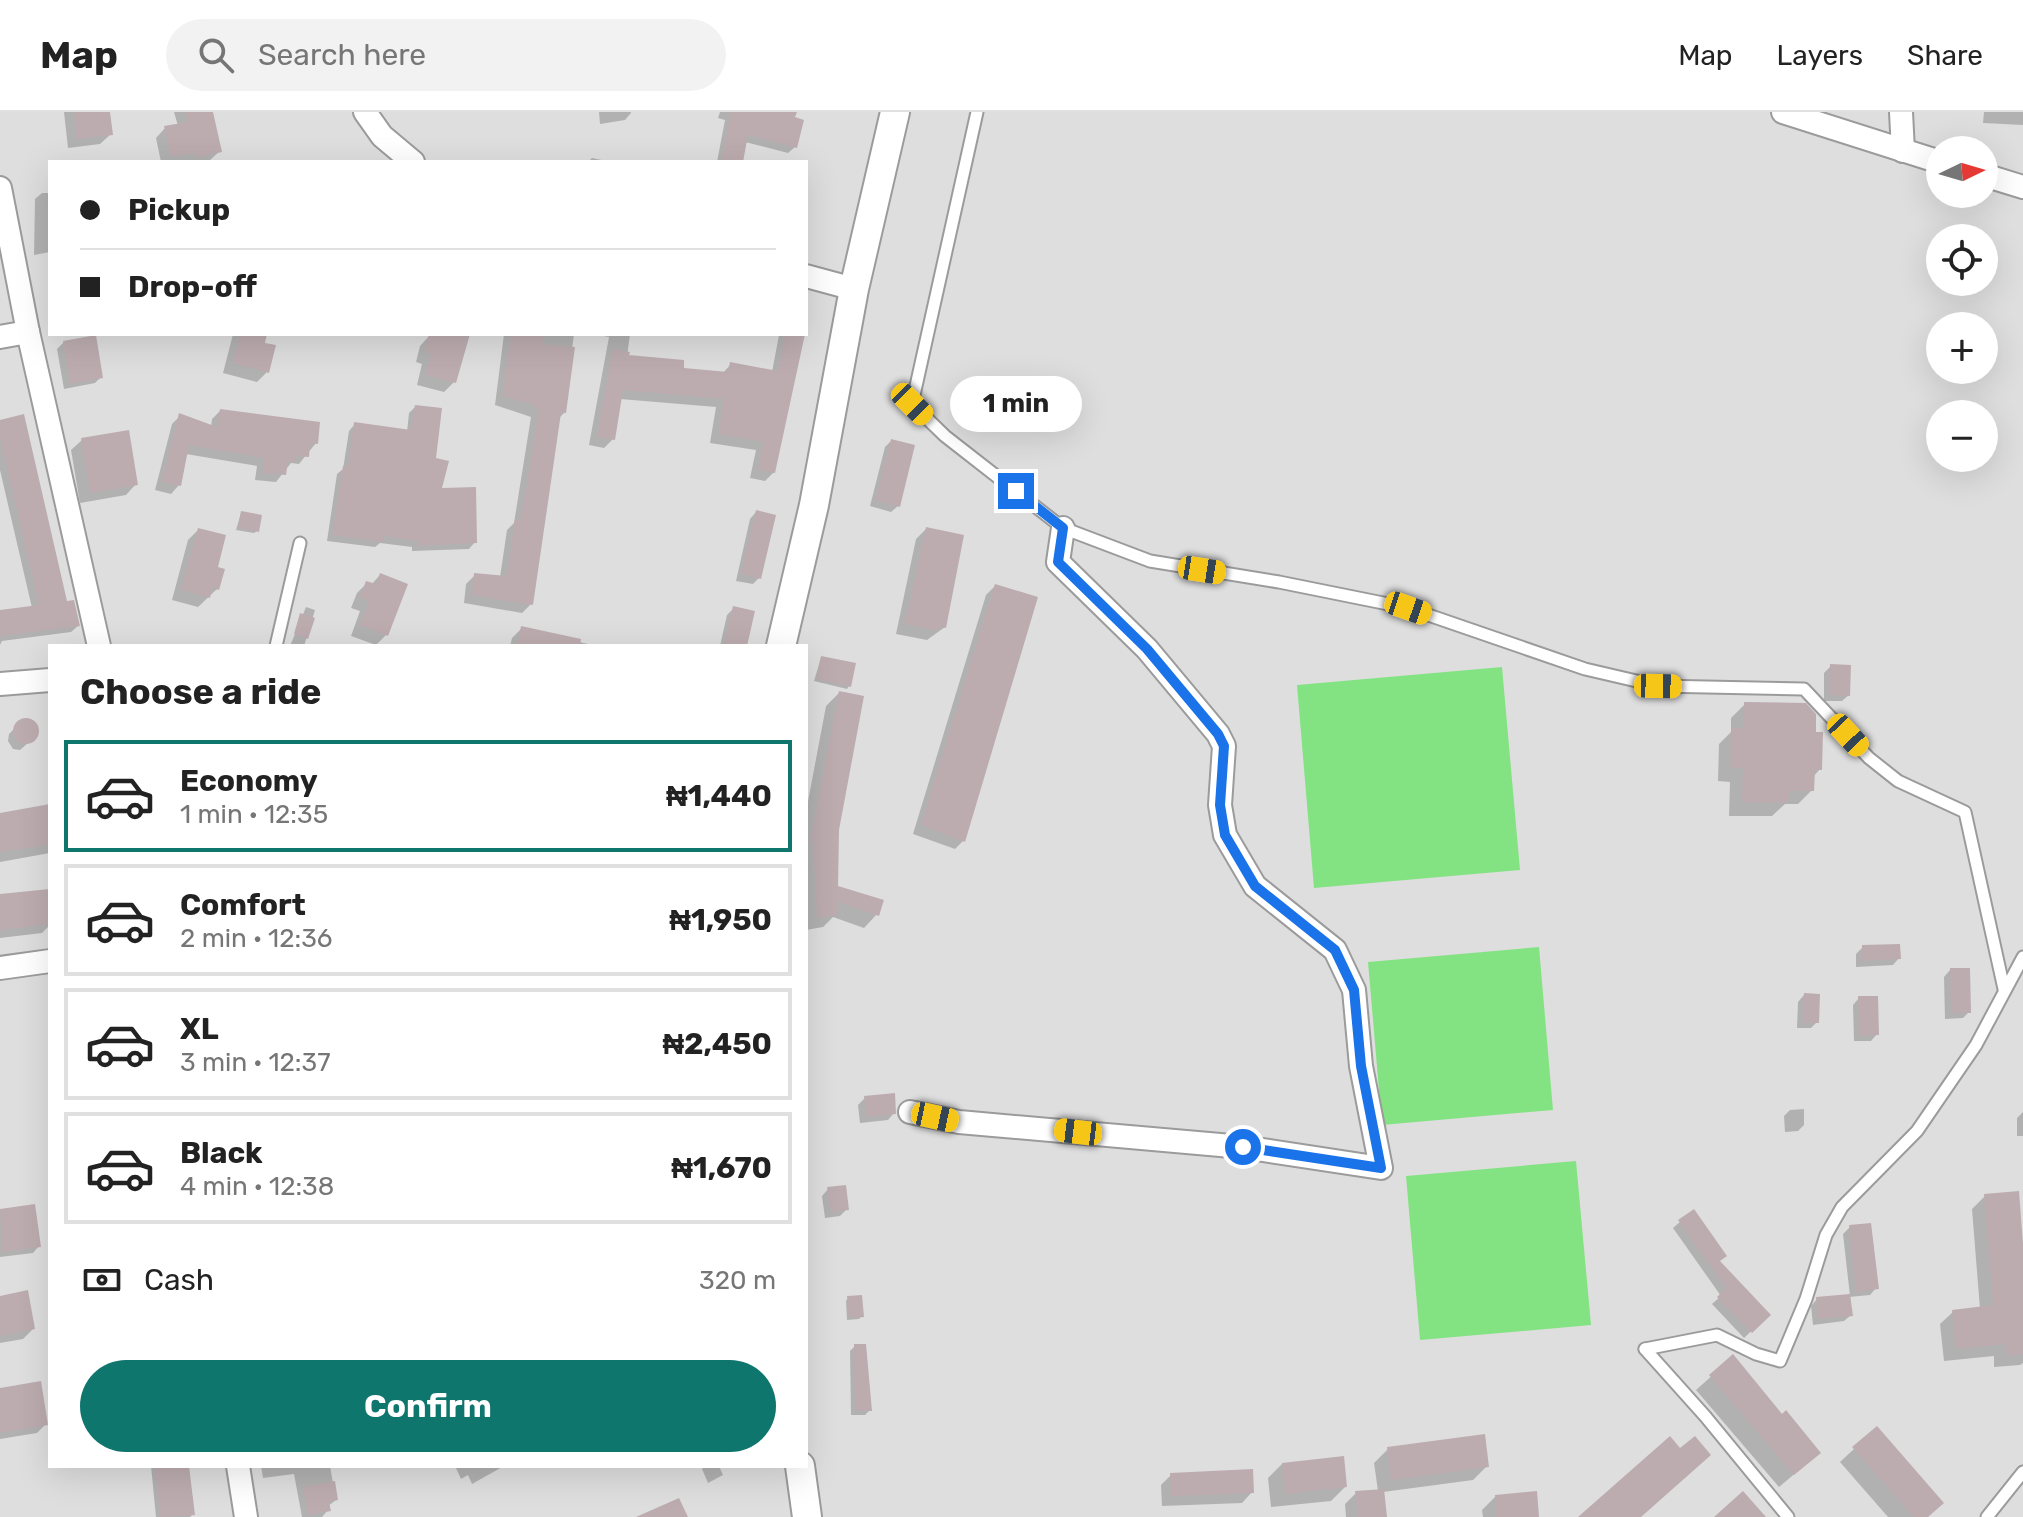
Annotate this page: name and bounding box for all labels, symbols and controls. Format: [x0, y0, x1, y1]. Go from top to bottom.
search box [166, 19, 726, 91]
text: Map [40, 32, 118, 78]
icon: search [194, 33, 238, 77]
text: Search here [258, 37, 426, 73]
text: Map [1678, 39, 1733, 72]
text: Layers [1777, 39, 1863, 72]
text: Share [1907, 39, 1983, 72]
north arrow [1926, 136, 1998, 208]
map controls [1926, 136, 1998, 472]
text: Pickup [128, 192, 230, 228]
button: locate [1926, 224, 1998, 296]
text: Drop-off [128, 269, 257, 305]
button: + [1926, 312, 1998, 384]
callout: 1 min [950, 375, 1082, 431]
car [887, 379, 937, 429]
text: 1 min [983, 388, 1049, 419]
button: − [1926, 400, 1998, 472]
route end [998, 473, 1034, 509]
car [1176, 554, 1228, 586]
car [1381, 589, 1435, 627]
text: Choose a ride [80, 670, 321, 713]
car [1634, 674, 1682, 698]
car [1823, 709, 1873, 761]
icon: car [84, 760, 156, 832]
text: Economy [180, 763, 318, 799]
text: ₦1,440 [666, 778, 772, 814]
text: 1 min · 12:35 [180, 799, 328, 830]
icon: car [84, 884, 156, 956]
text: Comfort [180, 887, 306, 923]
text: ₦1,950 [669, 902, 772, 938]
text: 2 min · 12:36 [180, 923, 332, 954]
icon: car [84, 1008, 156, 1080]
text: XL [180, 1011, 219, 1047]
text: ₦2,450 [662, 1026, 772, 1062]
text: 3 min · 12:37 [180, 1047, 331, 1078]
car [909, 1100, 961, 1134]
car [1053, 1117, 1103, 1147]
route start [1225, 1129, 1261, 1165]
icon: car [84, 1132, 156, 1204]
text: Black [180, 1135, 263, 1171]
text: ₦1,670 [671, 1150, 772, 1186]
text: 4 min · 12:38 [180, 1171, 334, 1202]
icon: cash [80, 1258, 124, 1302]
text: Cash [144, 1262, 214, 1298]
text: 320 m [699, 1265, 776, 1296]
button: Confirm [80, 1360, 776, 1452]

